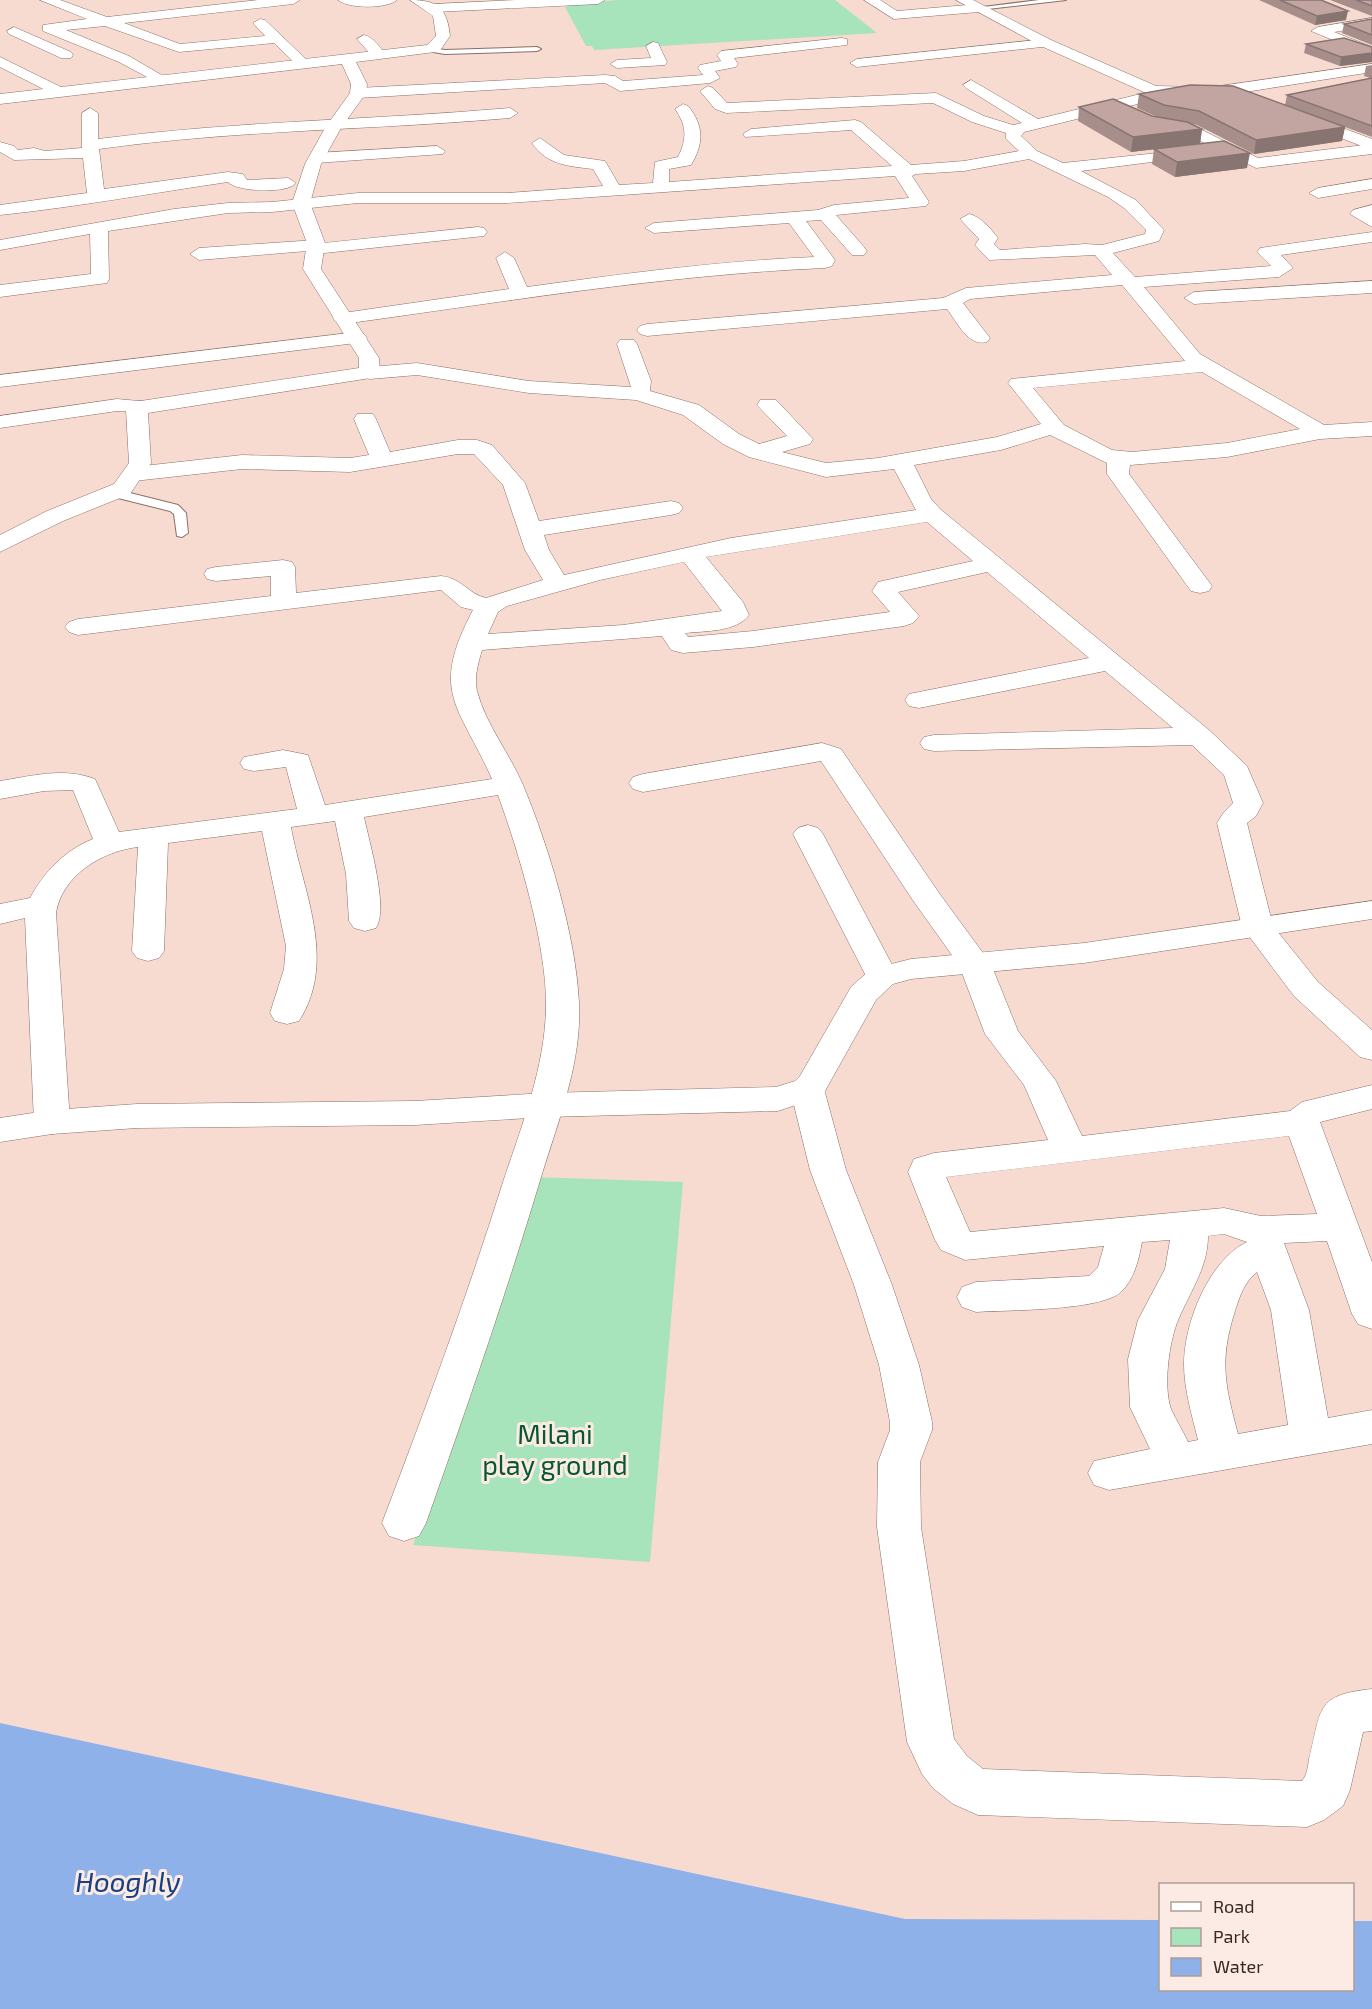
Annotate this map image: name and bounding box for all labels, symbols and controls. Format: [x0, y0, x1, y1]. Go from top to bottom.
park label: Milani play ground [482, 1417, 628, 1481]
water label: Hooghly [75, 1864, 181, 1898]
legend [1159, 1883, 1354, 1991]
text: Road [1213, 1895, 1254, 1917]
text: Park [1213, 1925, 1250, 1947]
text: Water [1213, 1955, 1263, 1977]

